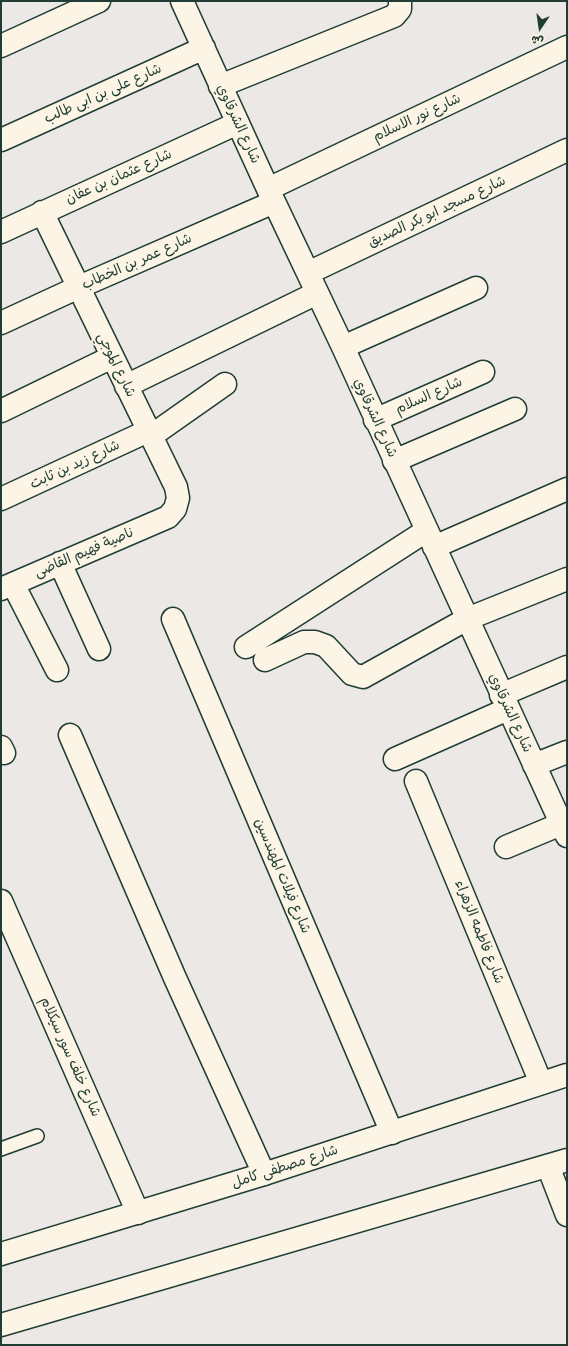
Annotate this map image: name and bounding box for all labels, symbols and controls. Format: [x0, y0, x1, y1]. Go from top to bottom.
north arrow [520, 8, 560, 48]
text: ش [529, 30, 545, 51]
street label: شارع على بن ابى طالب [42, 60, 164, 128]
street label: شارع الشرقاوي [212, 82, 264, 166]
street label: شارع نور الاسلام [370, 90, 464, 146]
street label: شارع عثمان بن عفان [63, 146, 175, 208]
street label: شارع مسجد ابو بكر الصديق [365, 173, 509, 251]
street label: شارع عمر بن الخطاب [79, 230, 195, 294]
street label: شارع الموجي [93, 330, 139, 400]
street label: شارع السلام [393, 374, 465, 418]
street label: شارع الشرقاوي [349, 376, 401, 460]
street label: شارع زيد بن ثابت [27, 437, 123, 493]
street label: ناصية فهيم القاضى [32, 524, 136, 582]
street label: شارع الشرقاوي [484, 671, 536, 755]
street label: شارع فيلات المهندسين [250, 816, 314, 936]
street label: شارع فاطمه الزهراء [451, 878, 507, 986]
street label: شارع خلف سور سيكلام [36, 994, 104, 1120]
street label: شارع مصطفى كامل [230, 1142, 340, 1192]

